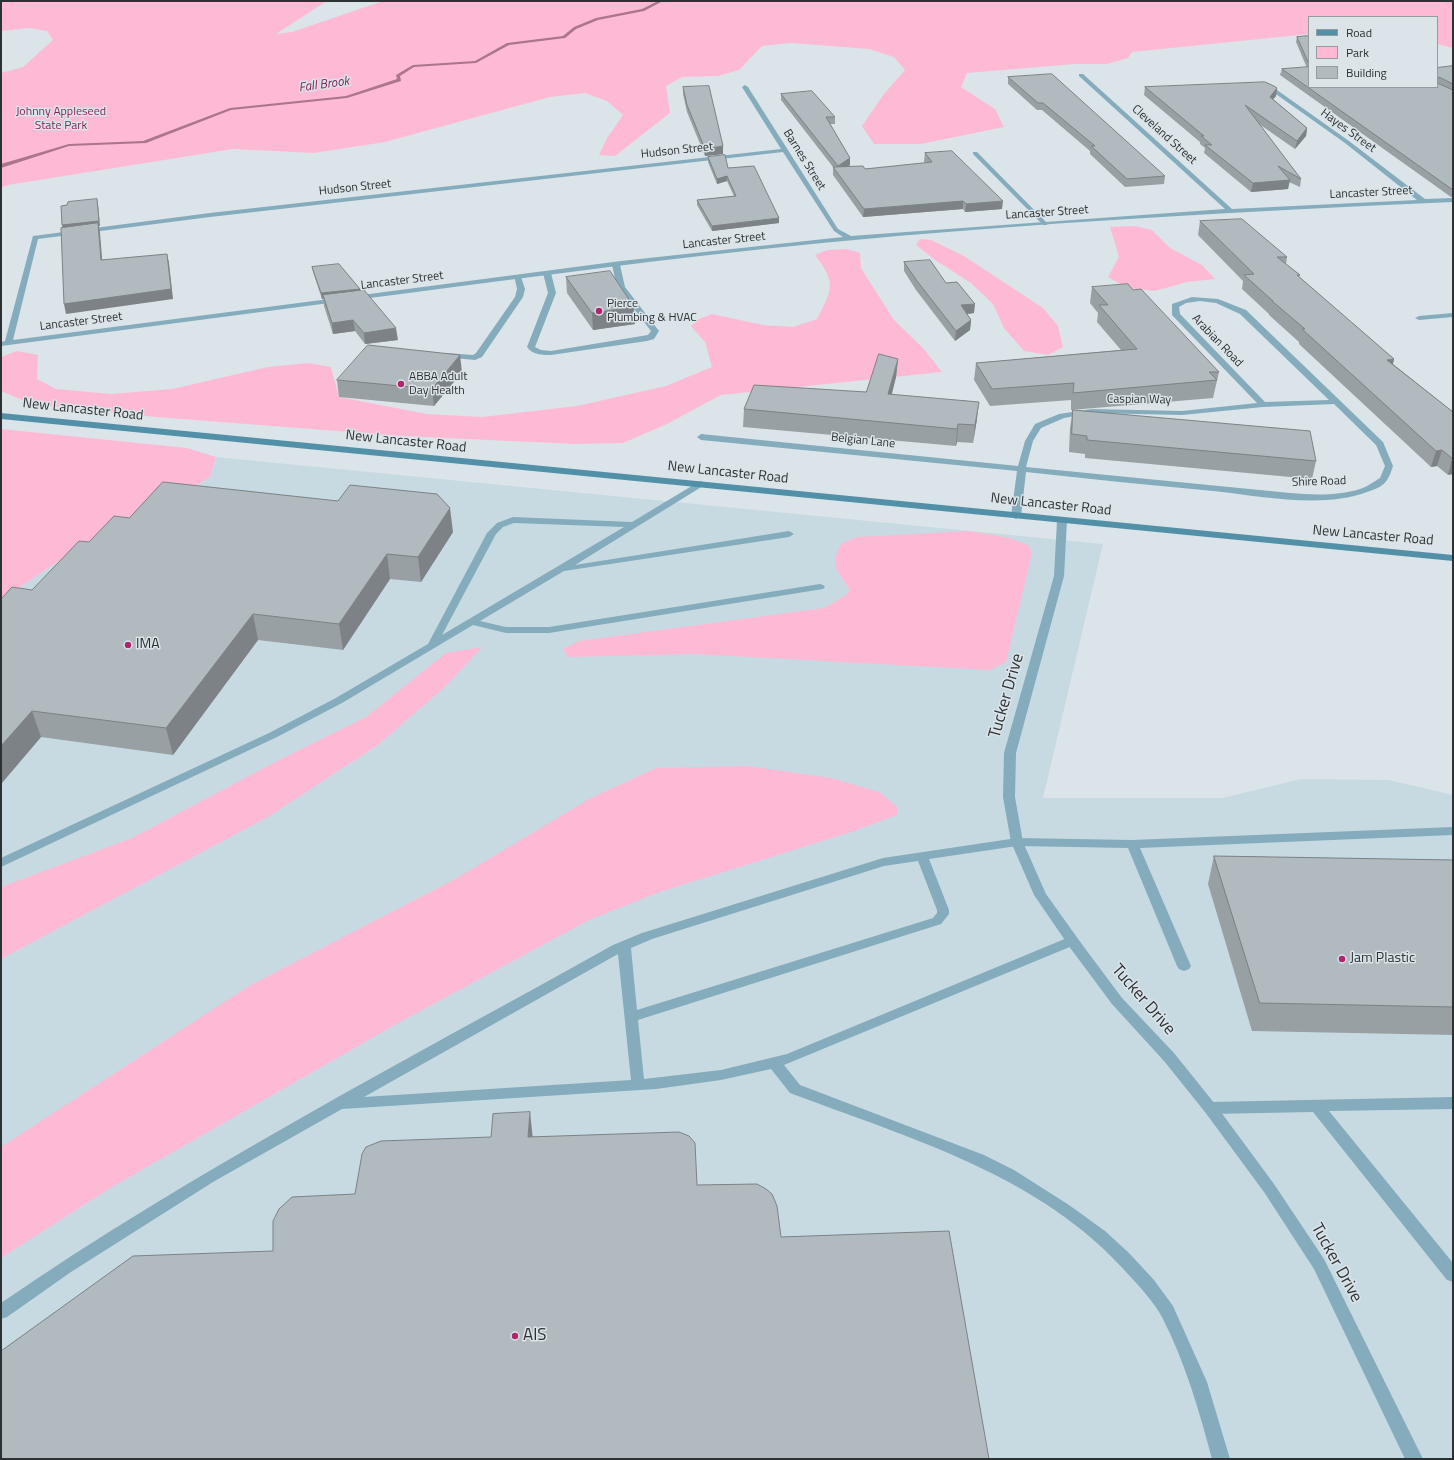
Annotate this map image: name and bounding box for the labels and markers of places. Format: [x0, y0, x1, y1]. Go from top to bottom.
place label: Pierce Plumbing & HVAC [607, 297, 697, 325]
marker: Pierce Plumbing & HVAC [594, 306, 604, 316]
place label: ABBA Adult Day Health [409, 370, 467, 398]
marker: ABBA Adult Day Health [396, 379, 406, 389]
place label: IMA [136, 637, 160, 653]
marker: IMA [123, 640, 133, 650]
place label: Jam Plastic [1350, 951, 1415, 967]
marker: Jam Plastic [1337, 954, 1347, 964]
place label: AIS [523, 1326, 547, 1346]
marker: AIS [510, 1331, 520, 1341]

